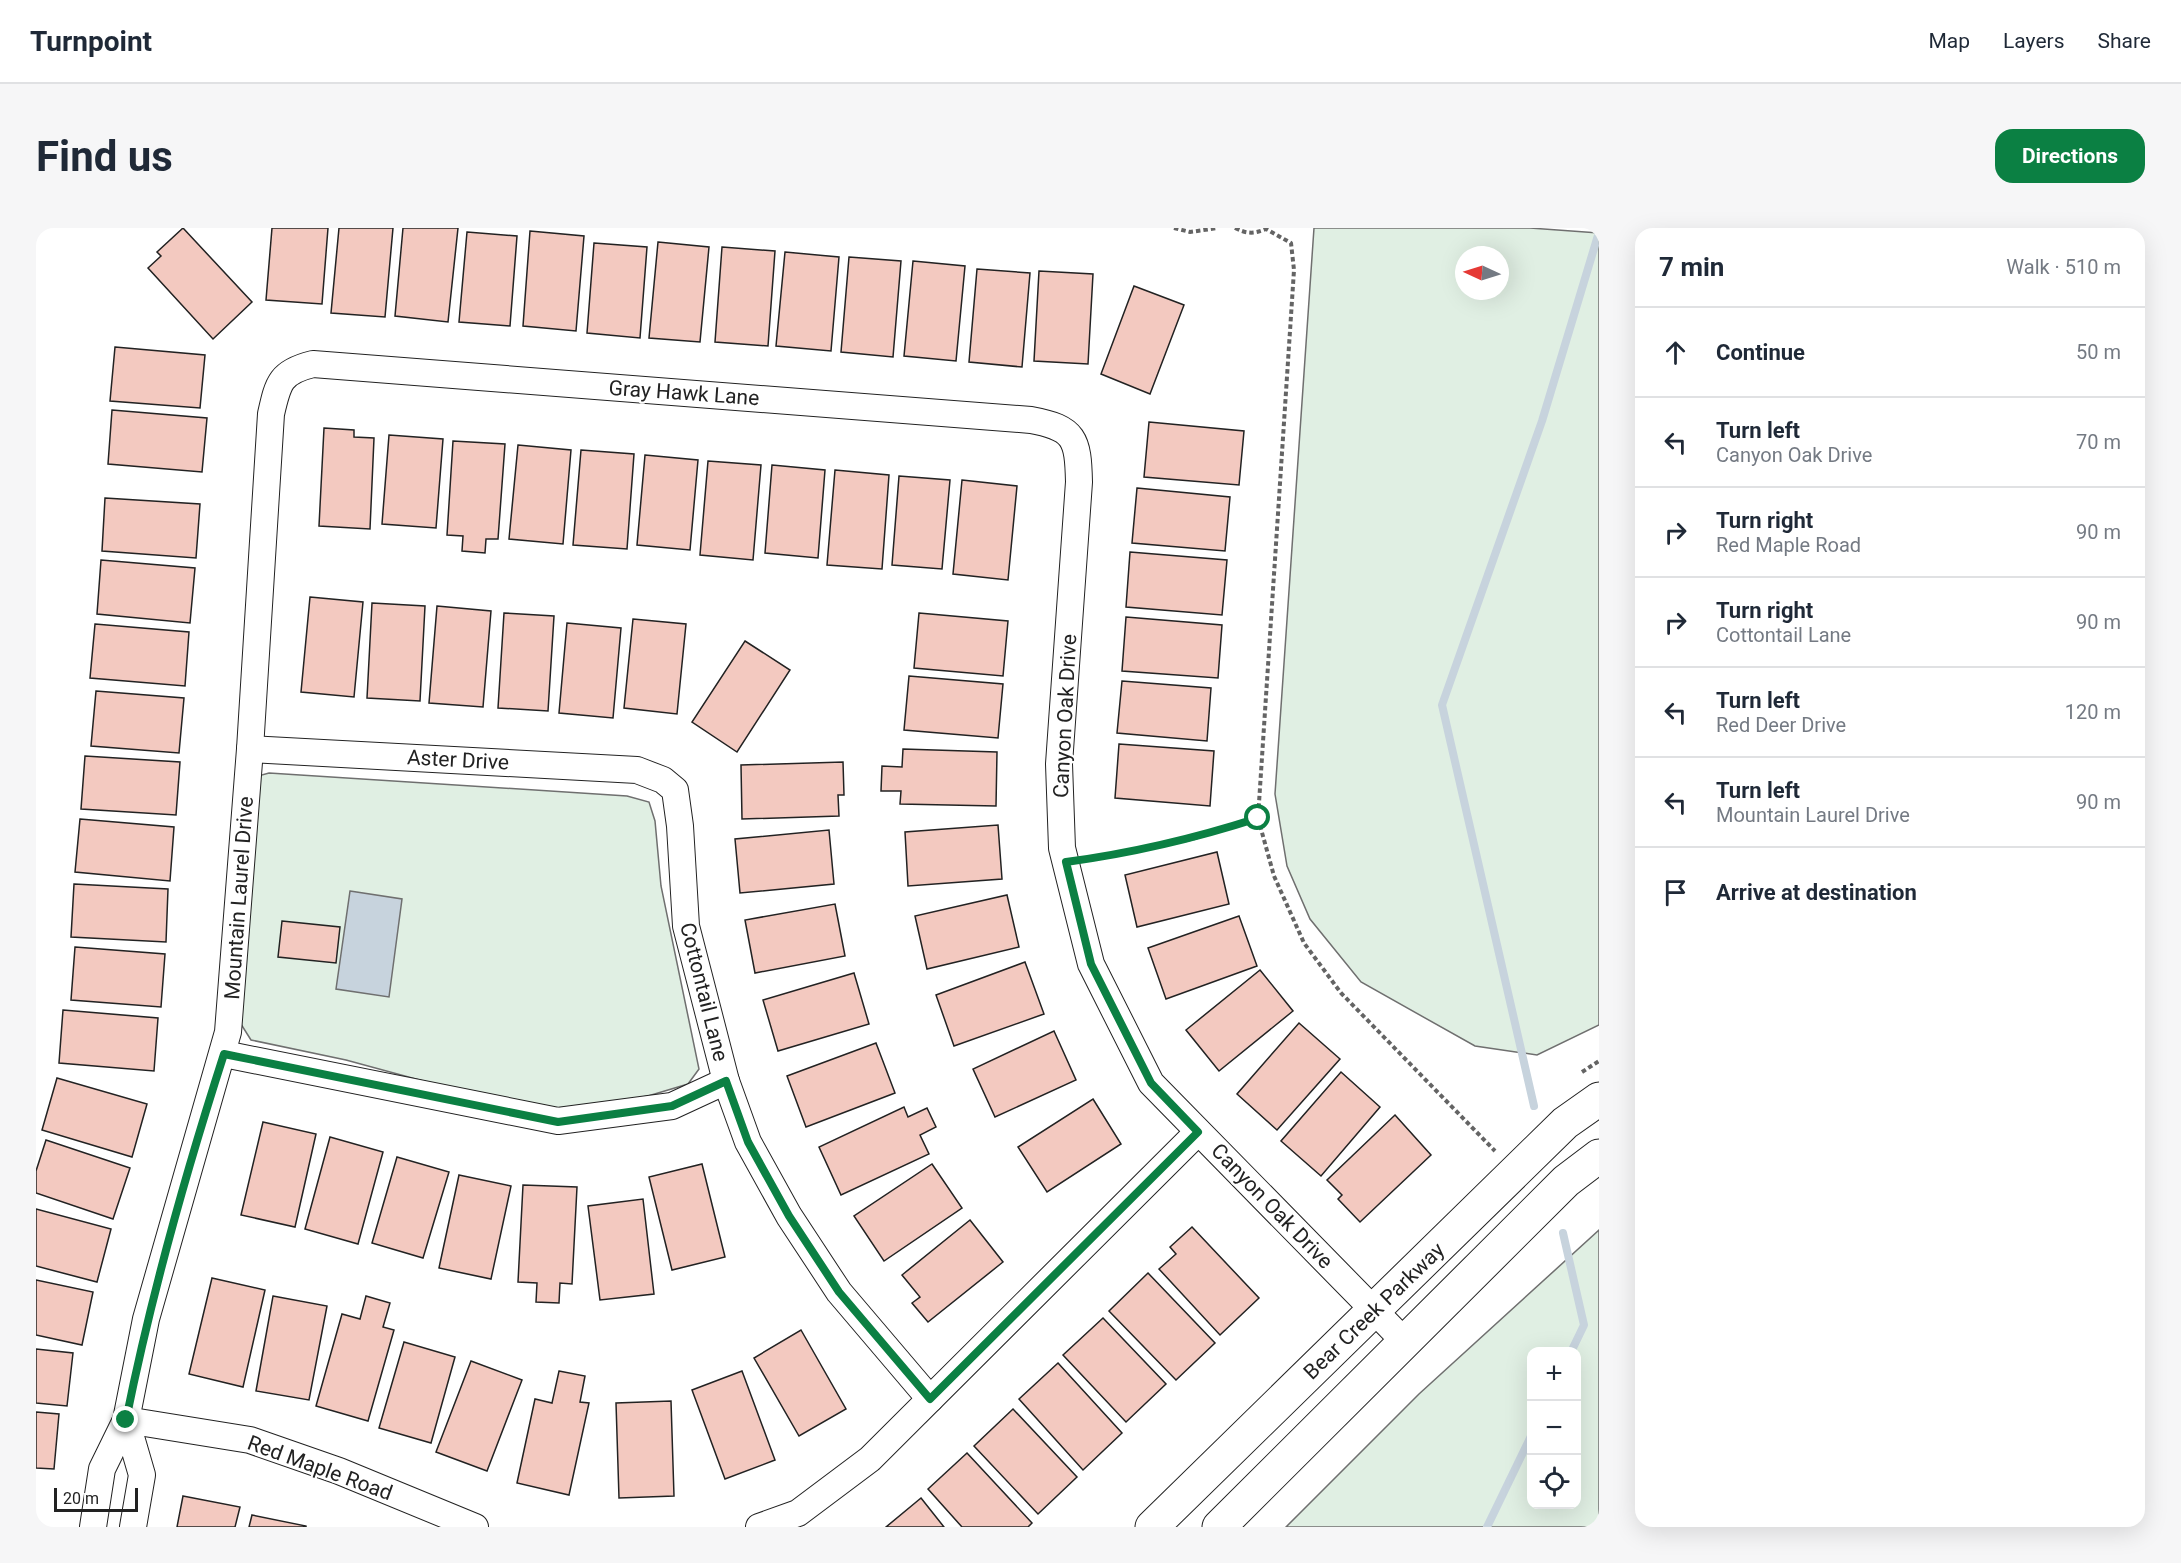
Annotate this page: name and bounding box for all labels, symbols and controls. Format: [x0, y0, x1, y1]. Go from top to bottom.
text: Turnpoint [30, 25, 152, 58]
text: Map [1928, 29, 1970, 53]
text: Layers [2003, 29, 2064, 53]
text: Share [2097, 29, 2151, 53]
button: Directions [1995, 129, 2145, 183]
text: Find us [36, 132, 173, 181]
north arrow [1455, 246, 1509, 300]
text: 7 min [1659, 252, 1724, 282]
text: Walk · 510 m [2006, 255, 2121, 279]
icon: ahead [1659, 336, 1692, 369]
text: Continue [1716, 340, 1805, 365]
text: 50 m [2076, 340, 2121, 364]
street label: Gray Hawk Lane [608, 376, 760, 410]
text: Turn left [1716, 418, 1800, 443]
icon: left [1659, 426, 1692, 459]
text: 70 m [2076, 430, 2121, 454]
text: Canyon Oak Drive [1716, 443, 1872, 467]
text: Turn right [1716, 508, 1813, 533]
icon: right [1659, 516, 1692, 549]
text: 90 m [2076, 520, 2121, 544]
text: Red Maple Road [1716, 533, 1861, 557]
text: Turn right [1716, 598, 1813, 623]
icon: right [1659, 606, 1692, 639]
text: 90 m [2076, 610, 2121, 634]
text: Cottontail Lane [1716, 623, 1851, 647]
street label: Canyon Oak Drive [1049, 633, 1081, 799]
text: Turn left [1716, 688, 1800, 713]
icon: left [1659, 696, 1692, 729]
text: 120 m [2065, 700, 2121, 724]
text: Red Deer Drive [1716, 713, 1846, 737]
street label: Aster Drive [406, 745, 510, 775]
text: Turn left [1716, 778, 1800, 803]
icon: left [1659, 786, 1692, 819]
text: 90 m [2076, 790, 2121, 814]
street label: Mountain Laurel Drive [220, 796, 258, 1000]
text: Mountain Laurel Drive [1716, 803, 1910, 827]
route start [1244, 804, 1270, 830]
icon: arrive [1659, 876, 1692, 909]
text: Arrive at destination [1716, 880, 1917, 905]
street label: Cottontail Lane [675, 920, 733, 1064]
street label: Canyon Oak Drive [1206, 1139, 1338, 1273]
street label: Bear Creek Parkway [1299, 1238, 1449, 1384]
map controls [1527, 1347, 1581, 1509]
button: + [1527, 1347, 1581, 1401]
button: − [1527, 1401, 1581, 1455]
route end [112, 1406, 138, 1432]
street label: Red Maple Road [244, 1431, 396, 1505]
button: locate [1527, 1455, 1581, 1509]
scale bar [54, 1485, 138, 1512]
text: 20 m [63, 1489, 99, 1508]

